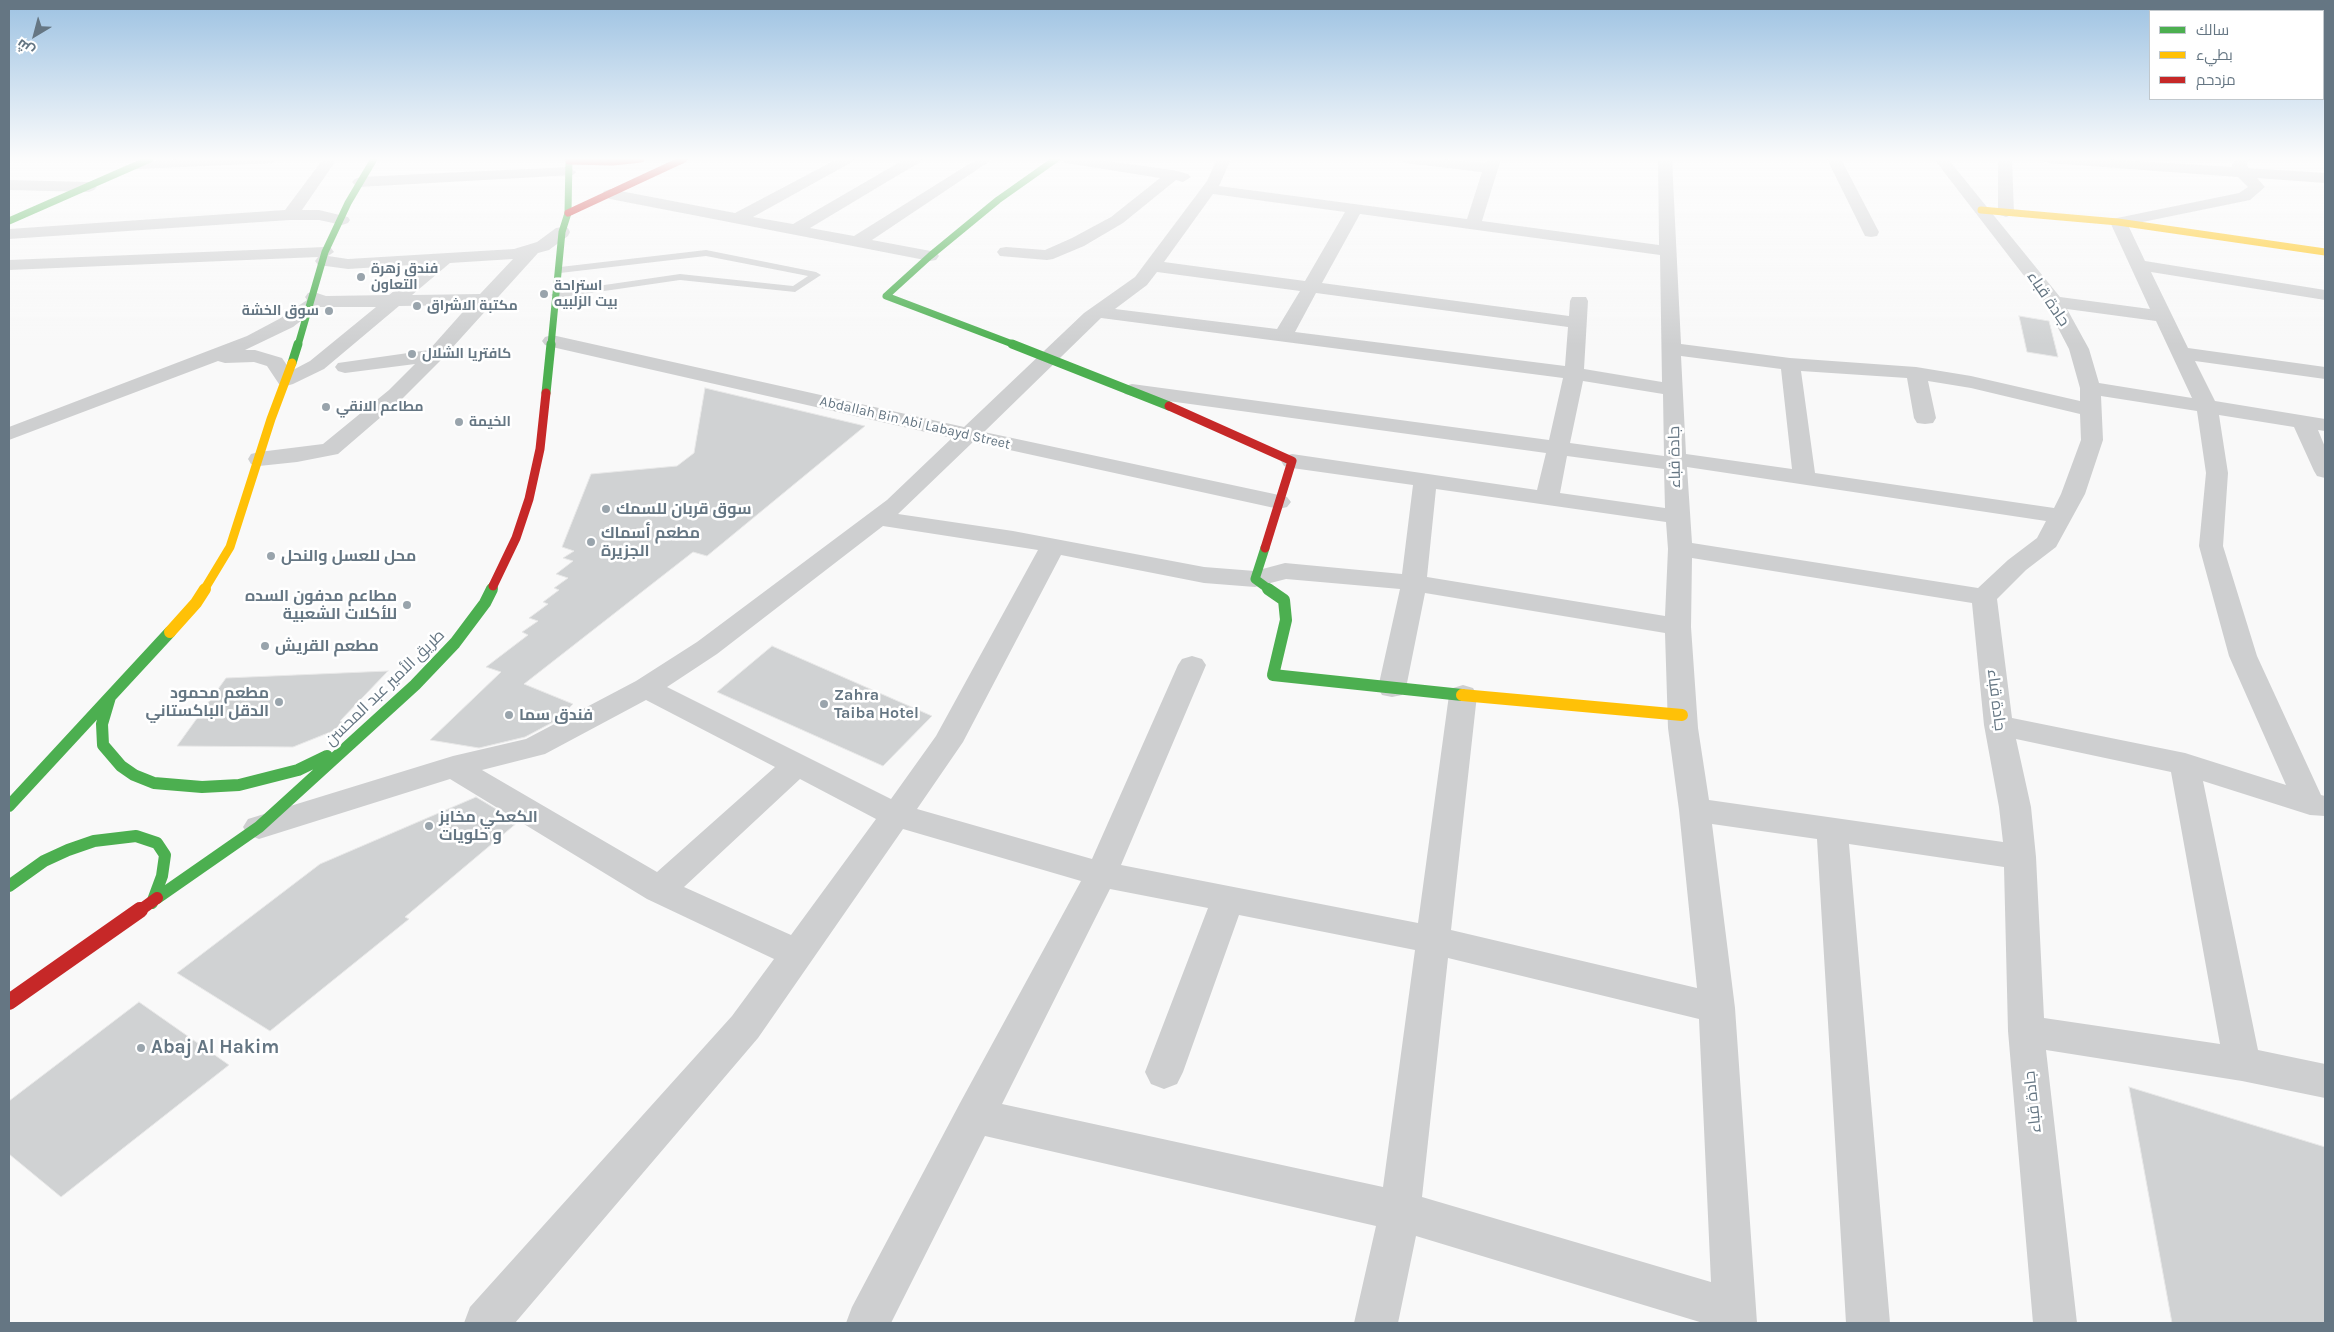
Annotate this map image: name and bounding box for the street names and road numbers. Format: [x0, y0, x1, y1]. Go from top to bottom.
street label: جادة قباء [2023, 268, 2073, 330]
street label: Abdallah Bin Abi Labayd Street [818, 393, 1012, 453]
street label: جادة قباء [1665, 426, 1685, 488]
street label: طريق الأمير عبد المحسن [321, 626, 449, 750]
street label: جادة قباء [1983, 668, 2009, 732]
street label: جادة قباء [2020, 1070, 2046, 1134]

